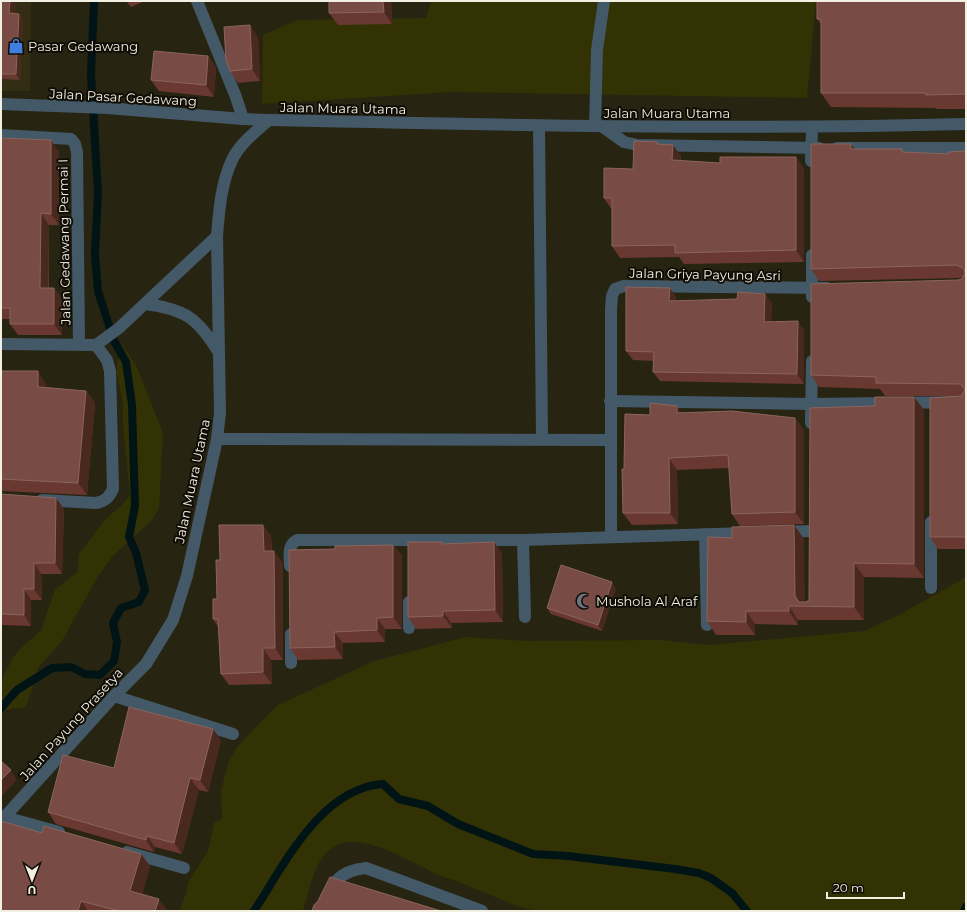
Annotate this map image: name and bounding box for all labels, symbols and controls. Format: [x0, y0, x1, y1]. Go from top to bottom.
shop icon: Pasar Gedawang [7, 37, 25, 55]
place label: Pasar Gedawang [28, 38, 138, 54]
street label: Jalan Pasar Gedawang [48, 85, 197, 109]
street label: Jalan Muara Utama [279, 99, 406, 117]
street label: Jalan Muara Utama [603, 105, 730, 121]
street label: Jalan Gedawang Permai I [55, 159, 73, 326]
street label: Jalan Griya Payung Asri [628, 265, 781, 283]
street label: Jalan Muara Utama [171, 417, 213, 546]
mosque icon: Mushola Al Araf [575, 592, 593, 610]
place label: Mushola Al Araf [596, 593, 698, 609]
street label: Jalan Payung Prasetya [16, 664, 126, 784]
north arrow [12, 860, 52, 900]
scale bar [827, 874, 904, 900]
text: 20 m [833, 880, 864, 895]
text: U [28, 883, 36, 897]

